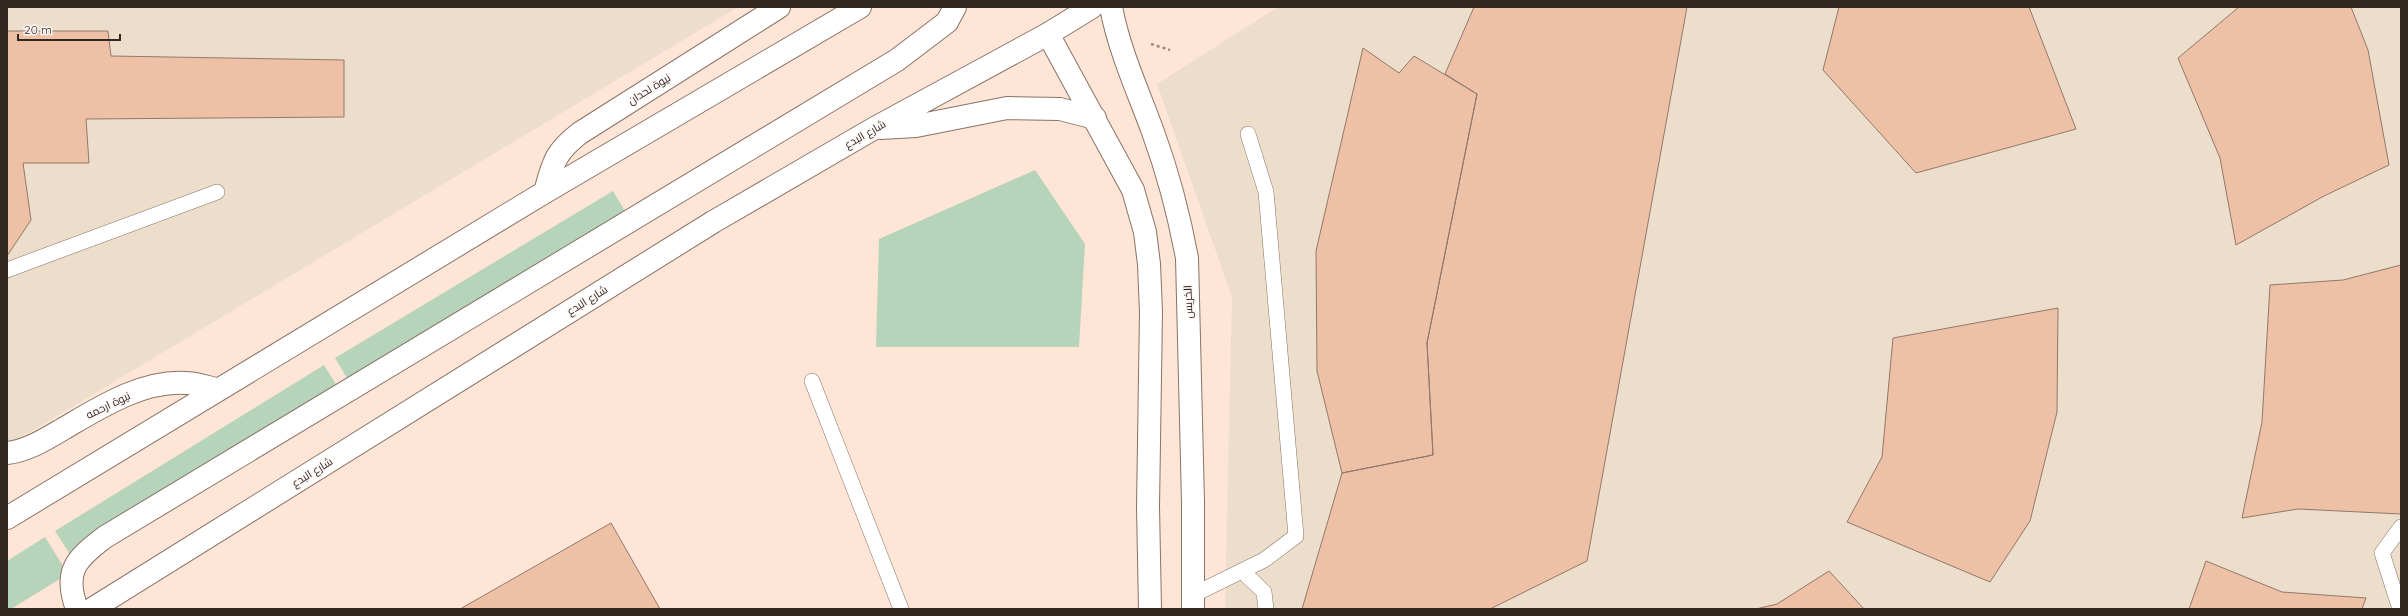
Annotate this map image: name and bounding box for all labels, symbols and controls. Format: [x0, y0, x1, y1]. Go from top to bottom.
scale bar [18, 16, 120, 42]
text: 20 m [24, 22, 52, 37]
street label: نيوة لحدان [625, 70, 673, 108]
street label: شارع البدع [842, 117, 889, 152]
street label: شارع البدع [564, 282, 611, 319]
street label: الخريس [1180, 285, 1196, 319]
street label: نيوة ارحمه [83, 388, 133, 422]
street label: شارع البدع [289, 454, 336, 491]

